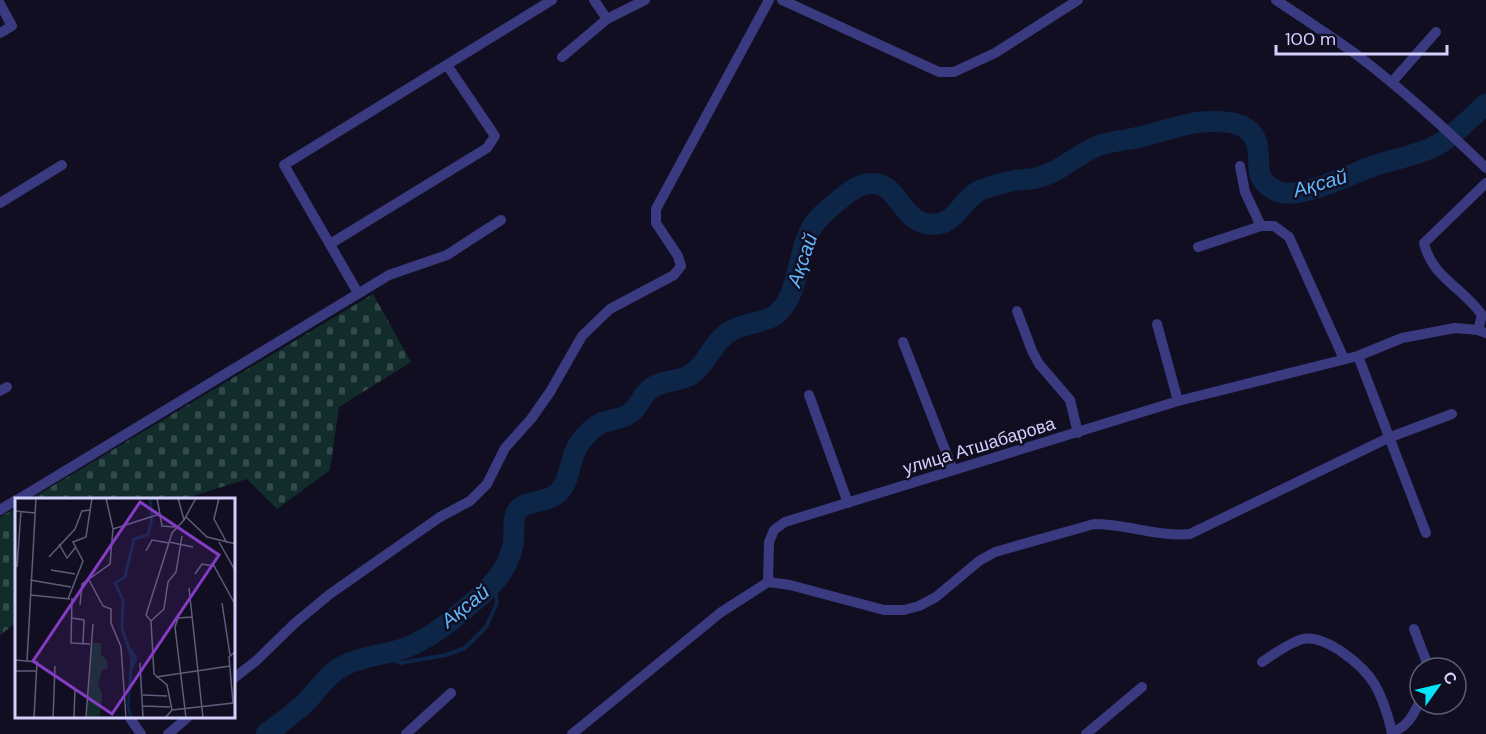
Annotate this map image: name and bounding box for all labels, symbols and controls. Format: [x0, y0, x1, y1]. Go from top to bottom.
scale bar [1276, 18, 1447, 56]
text: 100 m [1285, 27, 1336, 51]
water label: Ақсай [1289, 163, 1350, 203]
water label: Ақсай [780, 230, 823, 291]
street label: улица Атшабарова [900, 411, 1059, 481]
inset map [15, 498, 236, 719]
water label: Ақсай [435, 579, 495, 634]
north arrow [1408, 656, 1468, 716]
text: С [1438, 667, 1462, 689]

